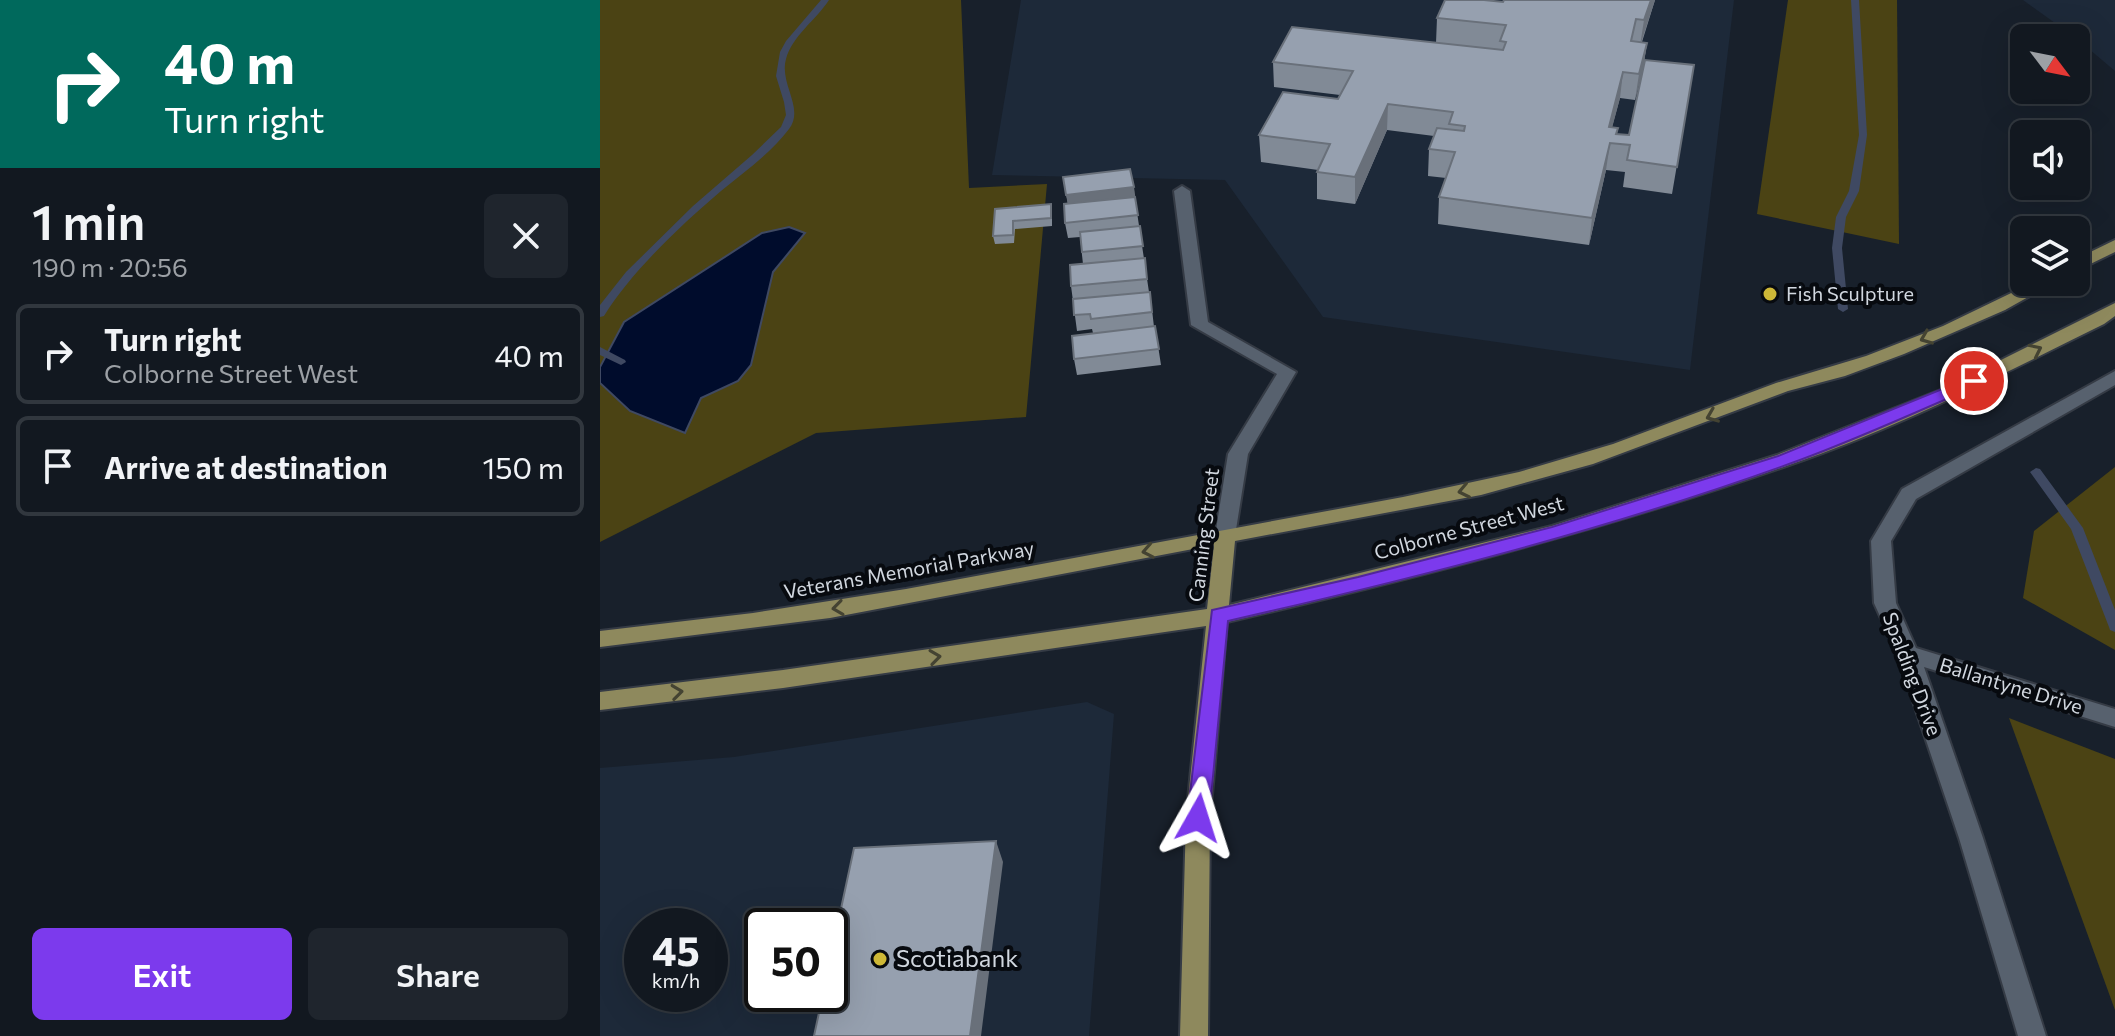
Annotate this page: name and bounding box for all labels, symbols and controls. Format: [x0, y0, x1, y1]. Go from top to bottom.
north arrow [2010, 24, 2090, 104]
map controls [2010, 24, 2090, 296]
text: 40 m [164, 27, 295, 96]
icon: right [32, 32, 136, 136]
text: Turn right [164, 96, 325, 140]
button: sound [2010, 120, 2090, 200]
text: 1 min [32, 191, 145, 250]
button: close [484, 194, 568, 278]
button: layers [2010, 216, 2090, 296]
text: 190 m · 20:56 [32, 251, 188, 282]
place label: Fish Sculpture [1786, 281, 1914, 305]
marker: Fish Sculpture [1761, 285, 1779, 303]
text: Turn right [104, 320, 241, 357]
one-way arrow [1920, 328, 1934, 344]
icon: right [36, 332, 80, 376]
text: 40 m [495, 336, 564, 373]
one-way arrow [2028, 345, 2043, 360]
pin [1940, 347, 2008, 415]
text: Colborne Street West [104, 357, 358, 388]
icon: arrive [1952, 359, 1996, 403]
one-way arrow [1706, 406, 1720, 422]
icon: arrive [36, 444, 80, 488]
text: Arrive at destination [104, 448, 388, 485]
text: 150 m [482, 448, 564, 485]
street label: Canning Street [1183, 466, 1223, 603]
one-way arrow [1457, 482, 1471, 499]
street label: Colborne Street West [1371, 490, 1566, 564]
street label: Veterans Memorial Parkway [782, 535, 1036, 603]
one-way arrow [1142, 542, 1156, 559]
one-way arrow [831, 599, 844, 616]
street label: Spalding Drive [1878, 609, 1947, 739]
one-way arrow [928, 649, 942, 666]
street label: Ballantyne Drive [1937, 652, 2086, 718]
one-way arrow [671, 683, 684, 700]
position arrow [1156, 776, 1240, 860]
speed limit sign: 50 [744, 908, 848, 1012]
text: 45 [652, 925, 700, 974]
button: Exit [32, 928, 292, 1020]
button: Share [308, 928, 568, 1020]
place label: Scotiabank [896, 943, 1018, 972]
marker: Scotiabank [871, 950, 889, 968]
text: km/h [652, 968, 700, 992]

